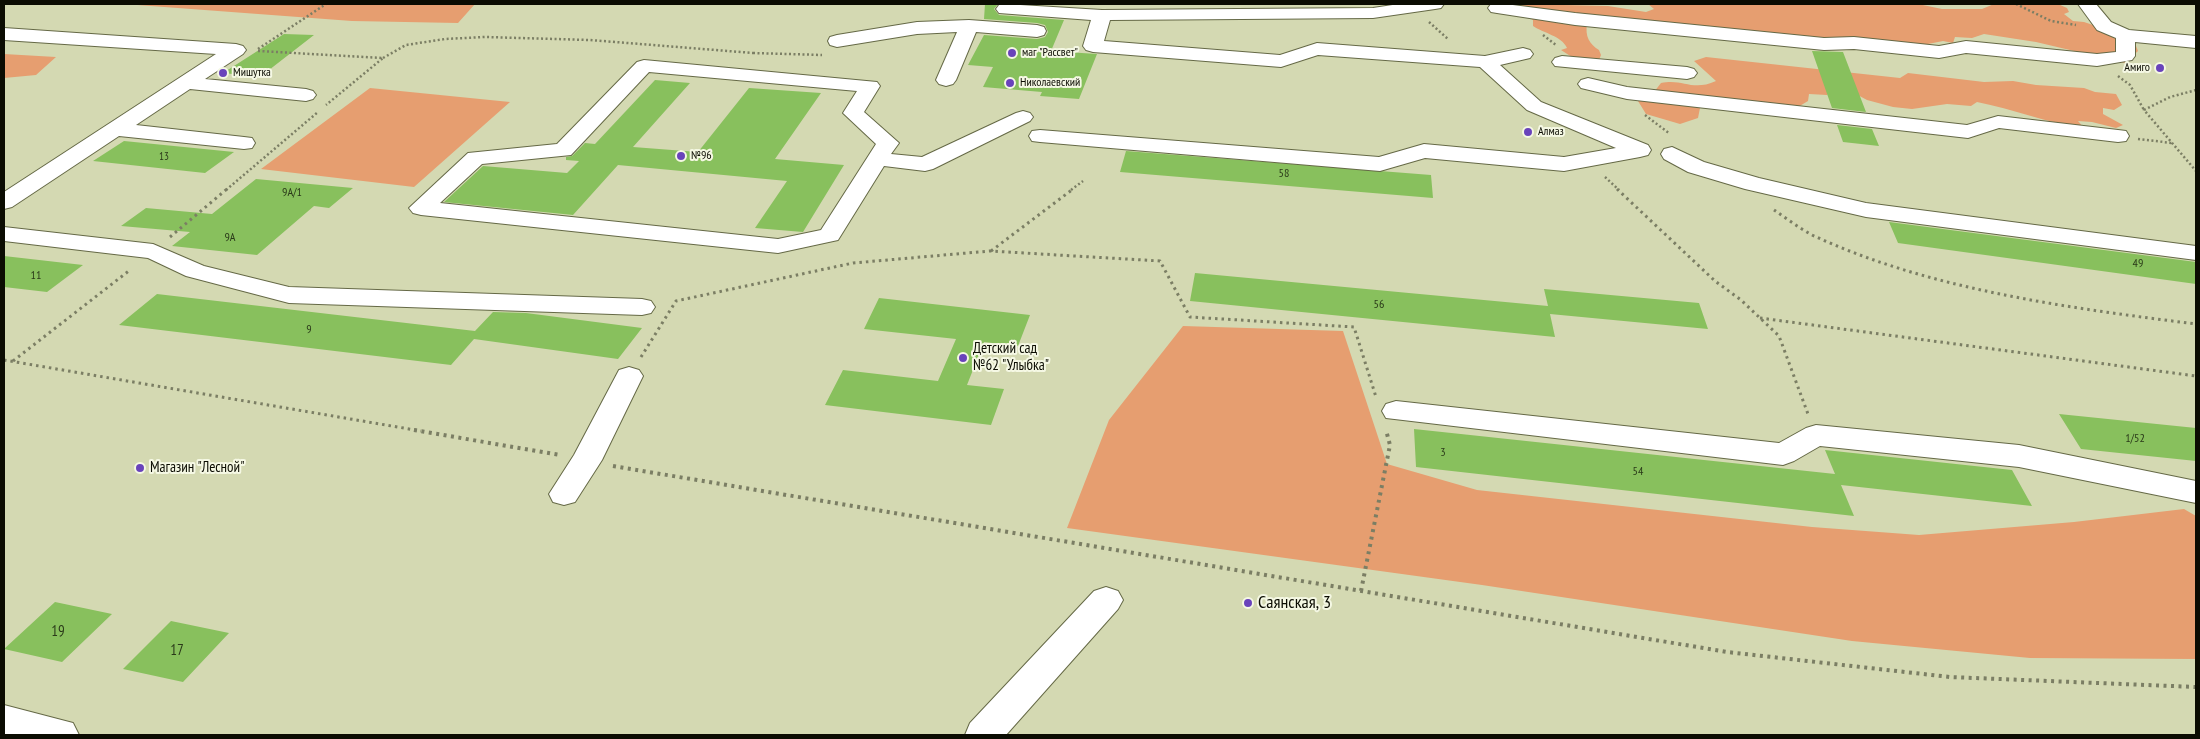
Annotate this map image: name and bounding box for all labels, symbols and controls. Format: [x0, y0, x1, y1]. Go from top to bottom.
place label: маг "Рассвет" [1022, 46, 1078, 60]
marker: маг "Рассвет" [1006, 47, 1018, 59]
place label: Амиго [2124, 61, 2150, 75]
marker: Амиго [2154, 62, 2166, 74]
place label: Мишутка [233, 66, 271, 80]
marker: Мишутка [217, 67, 229, 79]
place label: Николаевский [1020, 76, 1080, 90]
marker: Николаевский [1004, 77, 1016, 89]
place label: Алмаз [1538, 125, 1564, 139]
marker: Алмаз [1522, 126, 1534, 138]
place label: №96 [691, 149, 712, 163]
house number: 13 [159, 150, 169, 164]
marker: №96 [675, 150, 687, 162]
house number: 58 [1279, 167, 1289, 181]
house number: 9А/1 [282, 186, 302, 200]
house number: 9А [224, 231, 236, 245]
house number: 49 [2133, 257, 2143, 271]
house number: 11 [31, 269, 41, 283]
house number: 56 [1374, 298, 1384, 312]
house number: 9 [306, 323, 312, 337]
place label: Детский сад №62 "Улыбка" [973, 340, 1049, 375]
marker: Детский сад №62 "Улыбка" [957, 352, 969, 364]
house number: 1/52 [2125, 432, 2145, 446]
house number: 3 [1440, 446, 1446, 460]
place label: Магазин "Лесной" [150, 459, 244, 477]
marker: Магазин "Лесной" [134, 462, 146, 474]
house number: 54 [1633, 465, 1643, 479]
place label: Саянская, 3 [1258, 592, 1331, 614]
marker: Саянская, 3 [1242, 597, 1254, 609]
house number: 19 [51, 623, 65, 641]
house number: 17 [170, 642, 184, 660]

